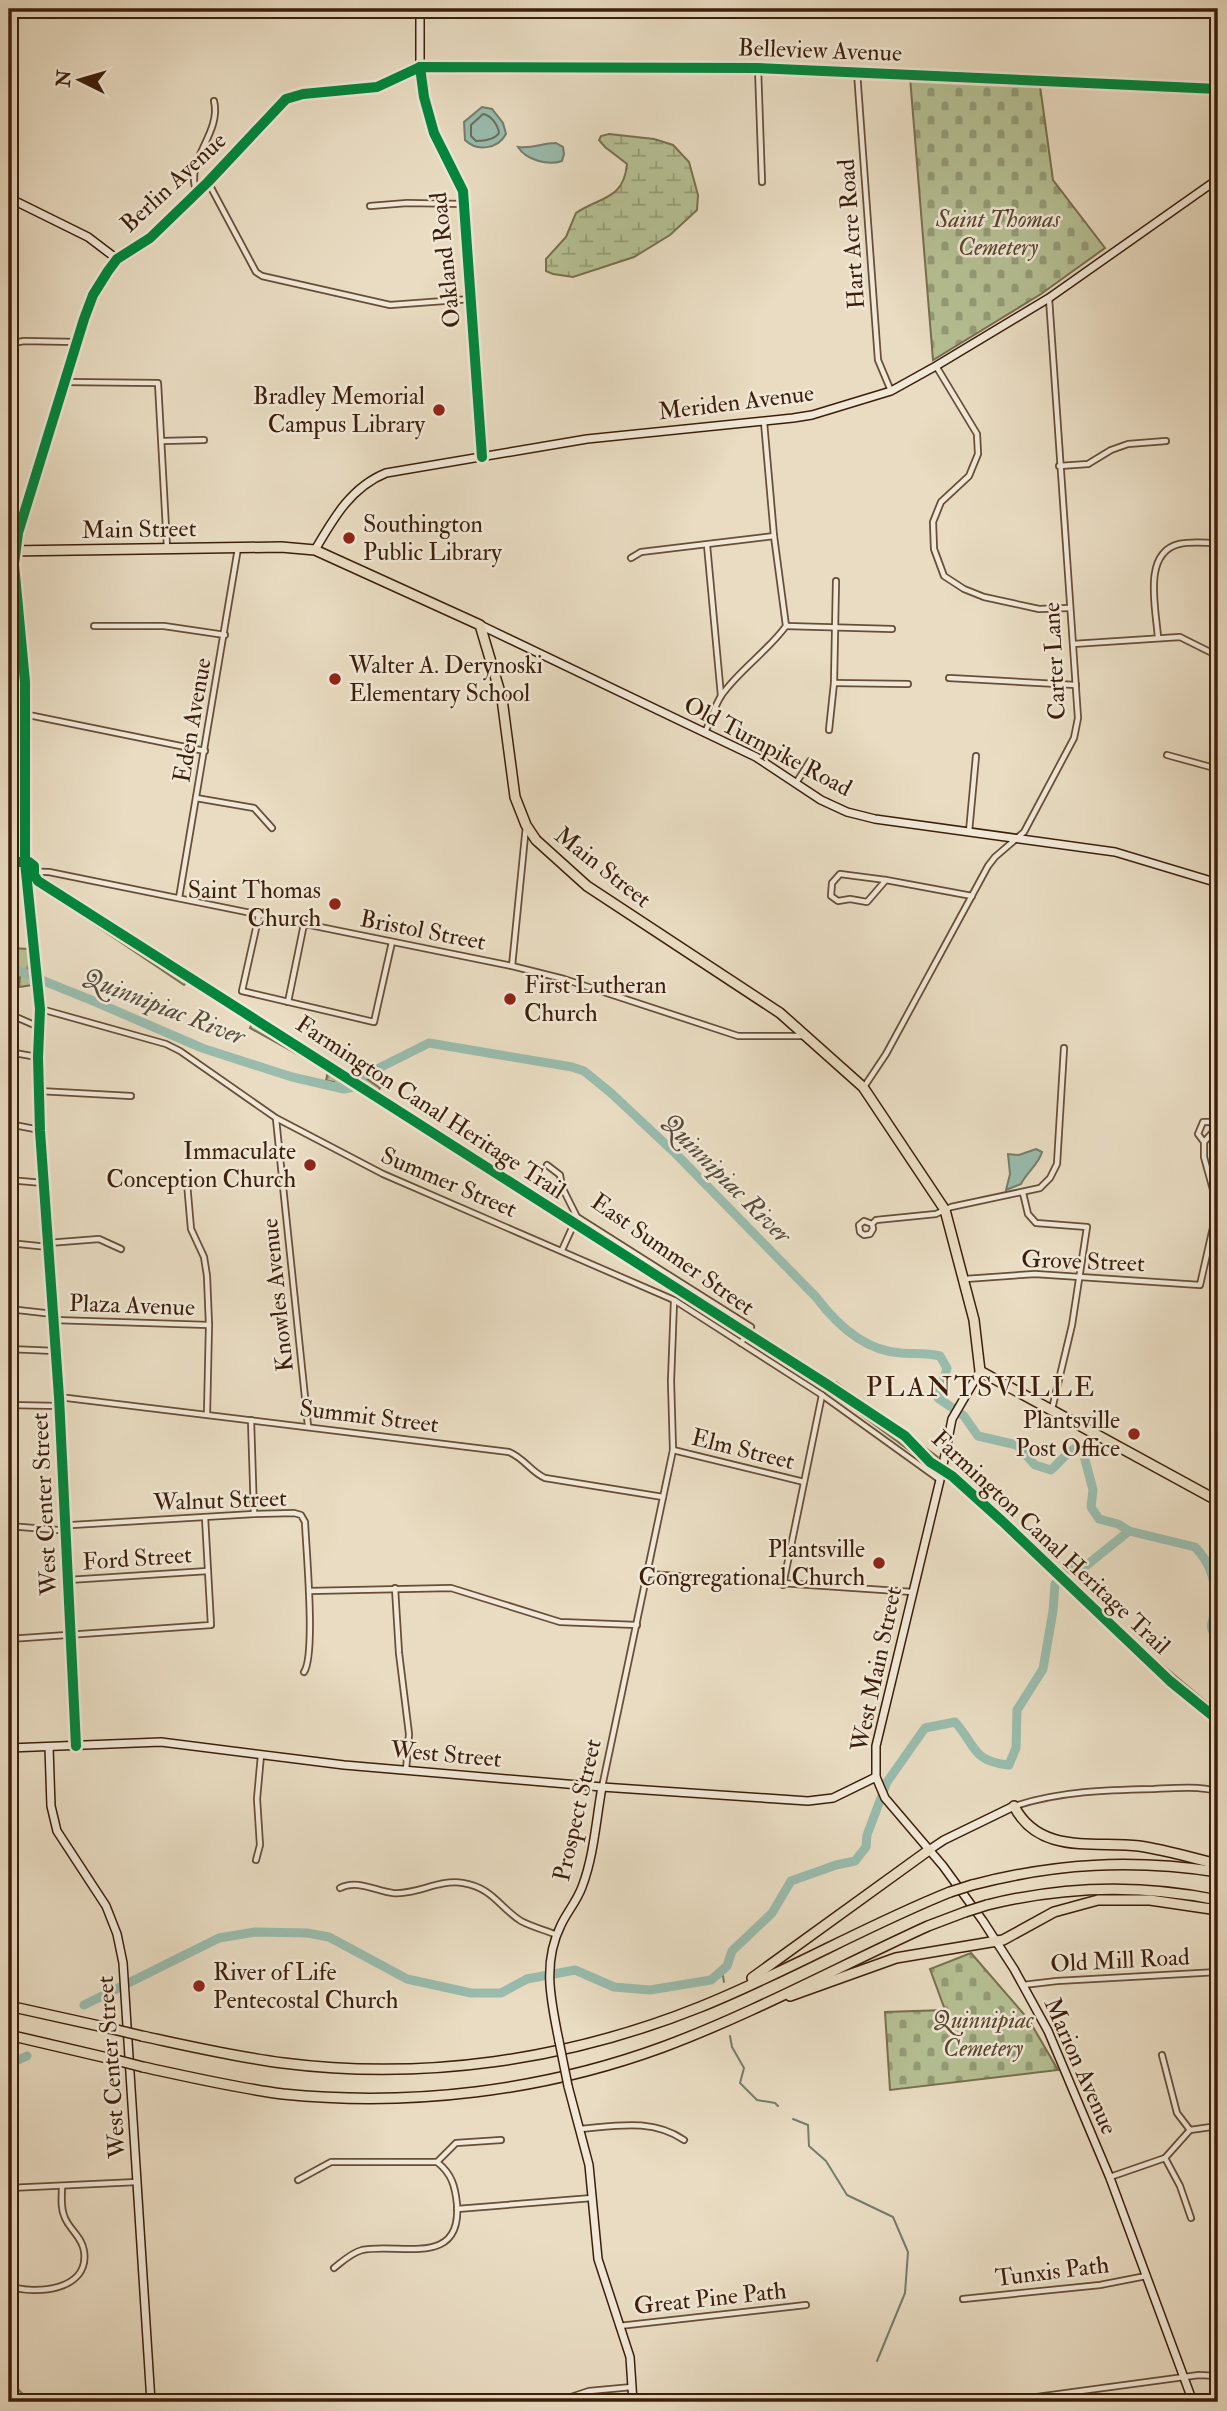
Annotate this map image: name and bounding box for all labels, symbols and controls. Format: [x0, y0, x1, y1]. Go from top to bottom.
street label: Belleview Avenue [738, 32, 902, 69]
north arrow [46, 46, 116, 116]
text: N [51, 68, 77, 89]
street label: Berlin Avenue [114, 125, 233, 239]
street label: Hart Acre Road [831, 158, 872, 310]
street label: Oakland Road [423, 190, 468, 329]
park label: Saint Thomas Cemetery [935, 204, 1060, 263]
street label: Meriden Avenue [656, 378, 816, 427]
place label: Bradley Memorial Campus Library [253, 381, 425, 440]
marker: Bradley Memorial Campus Library [431, 402, 447, 418]
place label: Southington Public Library [363, 509, 502, 568]
street label: Main Street [81, 513, 197, 546]
marker: Southington Public Library [341, 530, 357, 546]
street label: Carter Lane [1036, 601, 1073, 721]
place label: Walter A. Derynoski Elementary School [348, 650, 543, 709]
street label: Eden Avenue [166, 655, 219, 785]
marker: Walter A. Derynoski Elementary School [327, 671, 343, 687]
street label: Old Turnpike Road [678, 689, 857, 804]
street label: Main Street [548, 820, 658, 915]
place label: Saint Thomas Church [188, 875, 321, 934]
marker: Saint Thomas Church [327, 896, 343, 912]
street label: Bristol Street [357, 903, 489, 958]
water label: Quinnipiac River [78, 961, 251, 1054]
place label: First Lutheran Church [524, 970, 667, 1029]
marker: First Lutheran Church [502, 991, 518, 1007]
street label: Farmington Canal Heritage Trail [290, 1008, 572, 1206]
water label: Quinnipiac River [654, 1107, 799, 1252]
place label: Immaculate Conception Church [106, 1136, 296, 1195]
street label: Summer Street [376, 1140, 522, 1225]
marker: Immaculate Conception Church [302, 1157, 318, 1173]
street label: East Summer Street [585, 1186, 761, 1323]
street label: Knowles Avenue [254, 1217, 301, 1373]
street label: Grove Street [1021, 1244, 1145, 1279]
street label: Plaza Avenue [68, 1288, 196, 1323]
district label: PLANTSVILLE [866, 1370, 1096, 1405]
street label: Summit Street [298, 1393, 440, 1440]
place label: Plantsville Post Office [1015, 1405, 1120, 1464]
street label: West Center Street [24, 1412, 65, 1597]
street label: Elm Street [688, 1422, 798, 1477]
street label: Farmington Canal Heritage Trail [925, 1423, 1177, 1661]
marker: Plantsville Post Office [1126, 1426, 1142, 1442]
street label: Walnut Street [152, 1483, 288, 1518]
place label: Plantsville Congregational Church [639, 1534, 865, 1593]
street label: Ford Street [81, 1539, 193, 1578]
marker: Plantsville Congregational Church [871, 1555, 887, 1571]
street label: West Main Street [844, 1584, 909, 1755]
street label: West Street [388, 1734, 503, 1775]
street label: Prospect Street [546, 1736, 609, 1884]
street label: Old Mill Road [1050, 1941, 1191, 1980]
place label: River of Life Pentecostal Church [213, 1957, 399, 2016]
street label: West Center Street [90, 1974, 133, 2160]
marker: River of Life Pentecostal Church [191, 1978, 207, 1994]
street label: Marion Avenue [1037, 1993, 1125, 2139]
park label: Quinnipiac Cemetery [933, 2005, 1034, 2064]
street label: Tunxis Path [994, 2249, 1111, 2294]
street label: Great Pine Path [632, 2275, 788, 2322]

